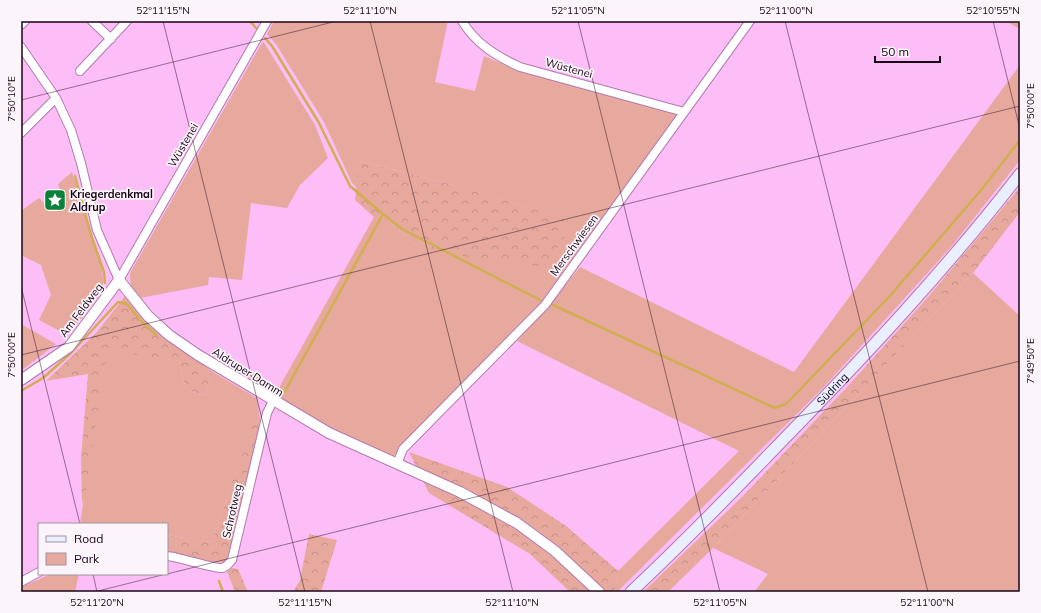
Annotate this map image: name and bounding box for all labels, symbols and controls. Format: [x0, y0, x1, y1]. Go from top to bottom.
text: 52°11'15"N [136, 4, 190, 17]
text: 52°11'10"N [343, 4, 397, 17]
text: 52°11'05"N [551, 4, 605, 17]
text: 52°11'00"N [759, 4, 813, 17]
text: 52°10'55"N [966, 4, 1020, 17]
scale bar [875, 38, 940, 64]
text: 50 m [881, 44, 909, 59]
street label: Wüstenei [544, 55, 594, 81]
text: 7°50'10"E [5, 76, 18, 122]
text: 7°50'00"E [1024, 83, 1037, 129]
street label: Wüstenei [165, 121, 201, 169]
place icon: Kriegerdenkmal Aldrup [42, 187, 68, 213]
place label: Kriegerdenkmal Aldrup [70, 187, 153, 214]
street label: Merschwiesen [547, 211, 601, 279]
street label: Am Feldweg [56, 280, 106, 340]
text: 7°50'00"E [5, 332, 18, 378]
text: 7°49'50"E [1024, 338, 1037, 384]
street label: Aldruper Damm [210, 345, 286, 399]
street label: Südring [814, 370, 851, 408]
street label: Schrotweg [219, 483, 245, 539]
legend [38, 523, 168, 575]
text: Road [74, 531, 103, 546]
text: Park [74, 551, 100, 566]
text: 52°11'20"N [70, 596, 124, 609]
text: 52°11'15"N [278, 596, 332, 609]
text: 52°11'10"N [485, 596, 539, 609]
text: 52°11'05"N [693, 596, 747, 609]
text: 52°11'00"N [900, 596, 954, 609]

